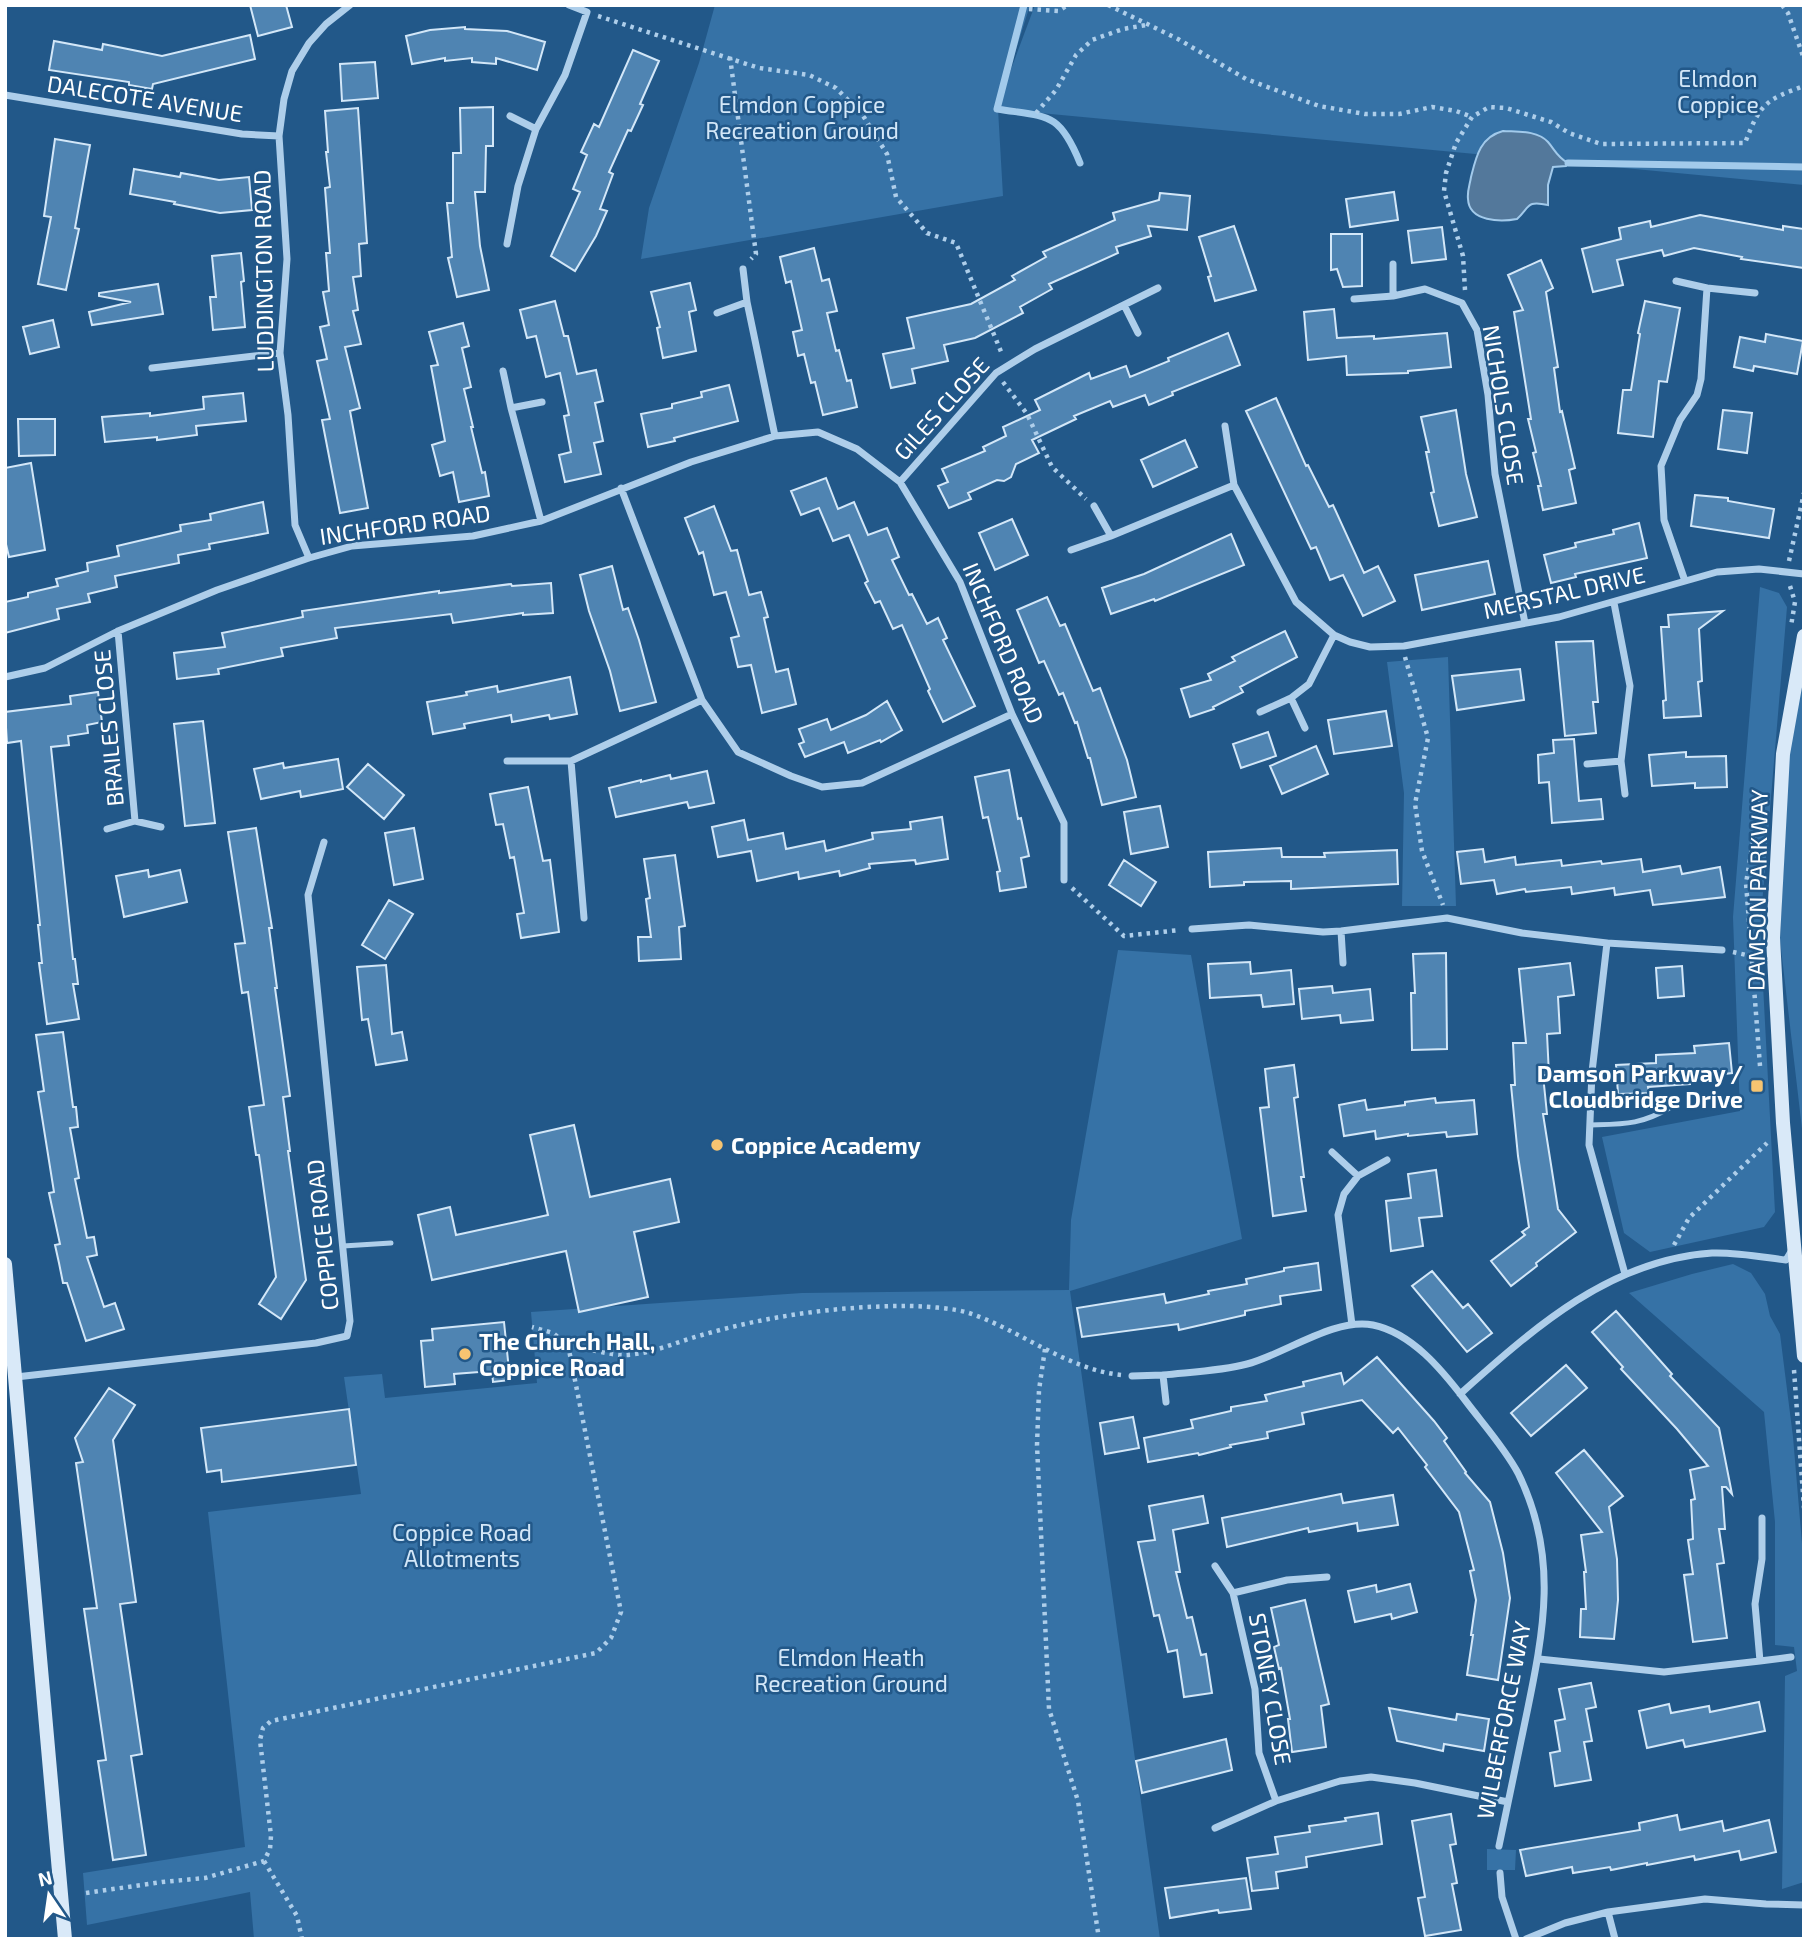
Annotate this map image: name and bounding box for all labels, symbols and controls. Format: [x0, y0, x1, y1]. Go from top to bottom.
park label: Elmdon Coppice [1677, 64, 1759, 118]
street label: DALECOTE AVENUE [45, 69, 245, 127]
park label: Elmdon Coppice Recreation Ground [705, 90, 899, 144]
street label: LUDDINGTON ROAD [247, 169, 279, 373]
street label: NICHOLS CLOSE [1478, 323, 1530, 487]
street label: GILES CLOSE [887, 351, 995, 465]
street label: INCHFORD ROAD [318, 498, 492, 550]
street label: INCHFORD ROAD [958, 558, 1050, 728]
street label: MERSTAL DRIVE [1480, 560, 1648, 624]
street label: BRAILES CLOSE [87, 648, 129, 808]
street label: DAMSON PARKWAY [1741, 789, 1773, 991]
place label: Damson Parkway / Cloudbridge Drive [1537, 1059, 1743, 1113]
marker: Damson Parkway / Cloudbridge Drive [1749, 1078, 1765, 1094]
place label: Coppice Academy [731, 1131, 921, 1159]
marker: Coppice Academy [709, 1137, 725, 1153]
street label: COPPICE ROAD [300, 1158, 344, 1312]
place label: The Church Hall, Coppice Road [479, 1327, 655, 1381]
marker: The Church Hall, Coppice Road [457, 1346, 473, 1362]
park label: Coppice Road Allotments [392, 1518, 532, 1572]
street label: STONEY CLOSE [1244, 1611, 1298, 1767]
street label: WILBERFORCE WAY [1470, 1619, 1536, 1821]
park label: Elmdon Heath Recreation Ground [754, 1643, 948, 1697]
north arrow [14, 1860, 84, 1930]
text: N [36, 1865, 54, 1891]

